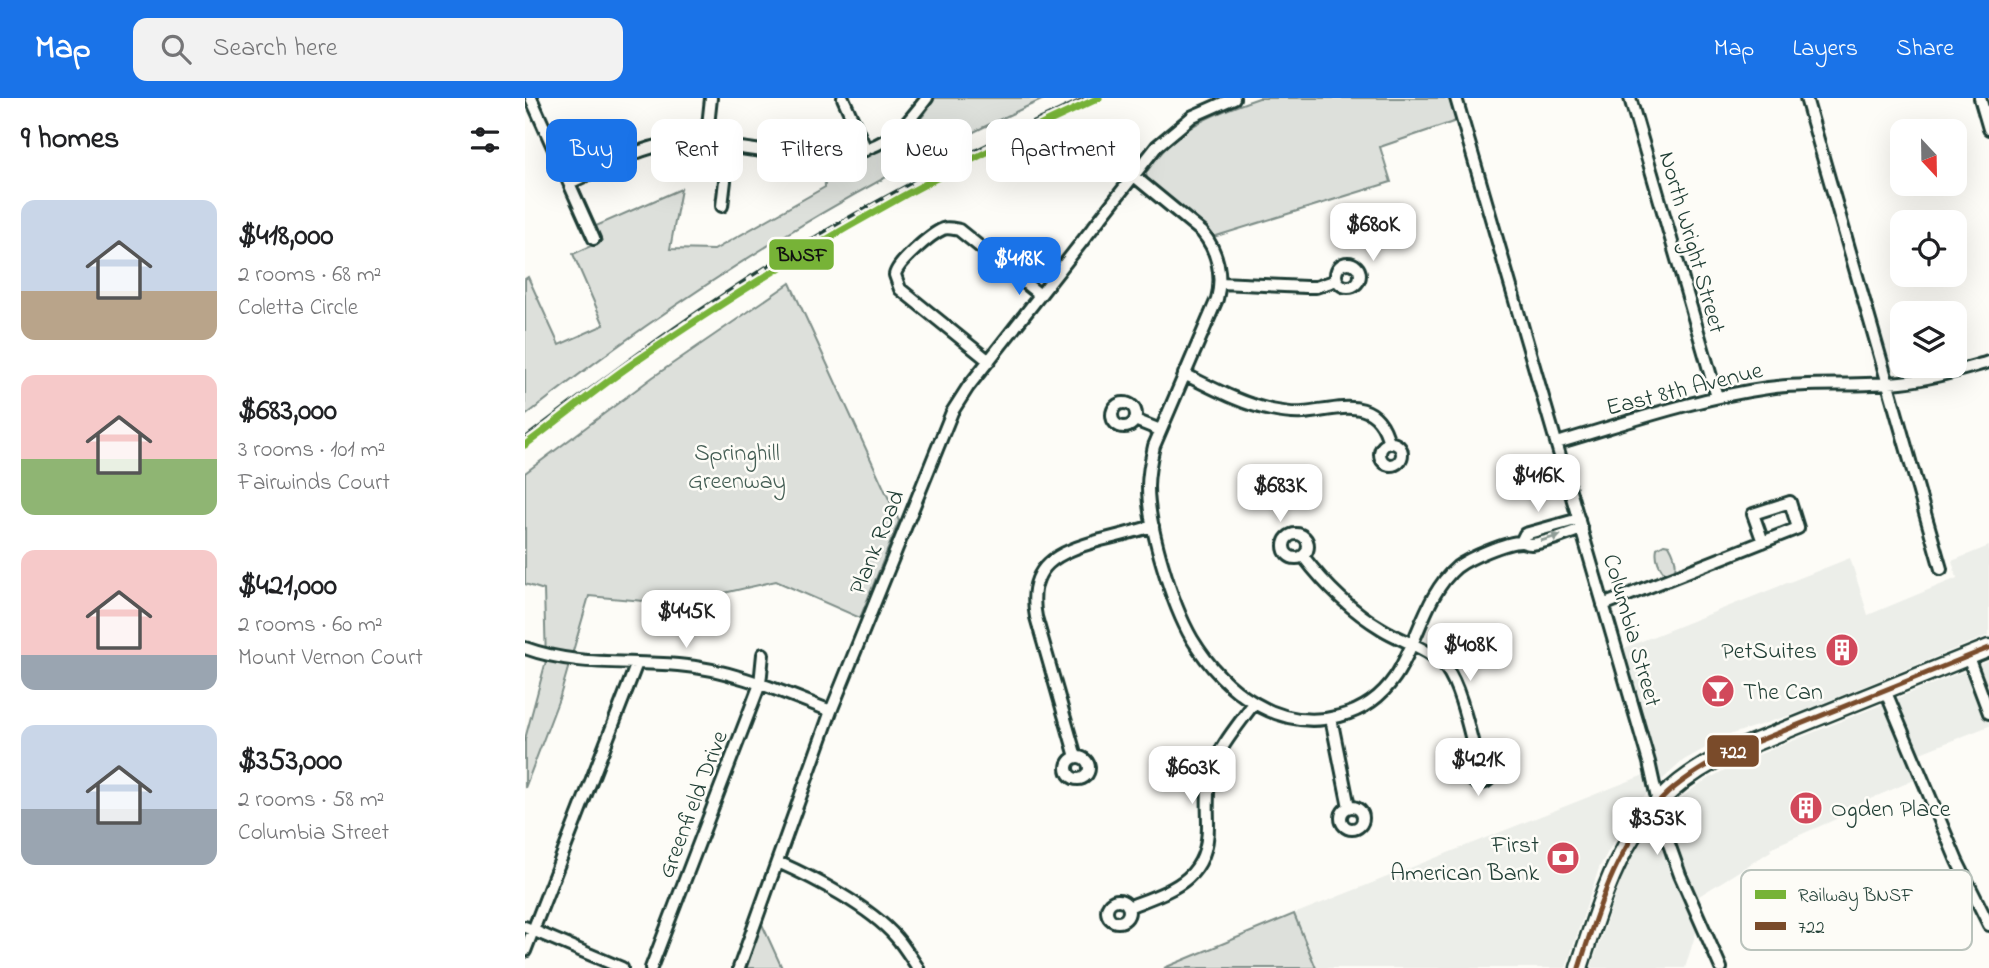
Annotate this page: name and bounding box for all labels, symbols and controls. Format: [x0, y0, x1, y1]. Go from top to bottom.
search box [133, 18, 623, 81]
text: Map [35, 25, 91, 73]
icon: search [157, 30, 195, 68]
text: Search here [213, 30, 337, 68]
text: Map [1714, 32, 1754, 67]
text: Layers [1792, 32, 1858, 67]
text: Share [1896, 32, 1954, 67]
text: 9 homes [21, 118, 119, 162]
chip: Buy [546, 119, 637, 182]
chip: Rent [651, 119, 743, 182]
chip: Filters [757, 119, 867, 182]
chip: New [881, 119, 972, 182]
chip: Apartment [986, 119, 1140, 182]
north arrow [1890, 119, 1967, 196]
map controls [1890, 119, 1967, 378]
icon: filters [466, 121, 504, 159]
street label: North Wright Street [1648, 148, 1733, 338]
pin: $680K [1324, 204, 1422, 263]
text: $680K [1346, 209, 1400, 242]
button: locate [1890, 210, 1967, 287]
text: $418,000 [238, 215, 333, 259]
icon: home [77, 228, 161, 312]
line badge: BNSF [768, 238, 835, 271]
pin: $418K [970, 238, 1068, 297]
text: BNSF [776, 243, 828, 270]
text: $418K [994, 243, 1044, 276]
text: 2 rooms · 68 m² [238, 259, 381, 292]
text: Coletta Circle [238, 292, 358, 325]
button: layers [1890, 301, 1967, 378]
street label: East 8th Avenue [1603, 354, 1767, 427]
text: $683,000 [238, 390, 337, 434]
icon: home [77, 403, 161, 487]
text: 3 rooms · 101 m² [238, 434, 385, 467]
park label: Springhill Greenway [688, 437, 786, 501]
pin: $416K [1489, 454, 1587, 514]
text: $416K [1512, 460, 1564, 493]
pin: $683K [1231, 464, 1329, 524]
text: Fairwinds Court [238, 467, 390, 500]
text: $683K [1253, 470, 1307, 503]
street label: Plank Road [841, 485, 915, 600]
one-way arrow [1541, 533, 1562, 543]
street label: Columbia Street [1592, 550, 1669, 711]
text: $421,000 [238, 565, 337, 609]
icon: home [77, 578, 161, 662]
pin: $445K [637, 590, 735, 650]
text: $445K [657, 596, 715, 629]
text: 2 rooms · 60 m² [238, 609, 383, 642]
pin: $408K [1421, 624, 1519, 683]
text: $408K [1443, 629, 1497, 662]
building icon: PetSuites [1823, 631, 1861, 669]
place label: PetSuites [1721, 635, 1817, 670]
text: Mount Vernon Court [238, 642, 423, 675]
bar icon: The Can [1699, 672, 1737, 710]
place label: The Can [1743, 676, 1823, 711]
street label: Greenfield Drive [650, 726, 739, 884]
line badge: 722 [1706, 734, 1760, 768]
pin: $421K [1429, 738, 1527, 798]
text: $353,000 [238, 740, 342, 784]
text: 722 [1720, 740, 1747, 767]
text: $421K [1451, 744, 1505, 777]
pin: $603K [1143, 746, 1241, 806]
text: $603K [1165, 752, 1219, 785]
icon: home [77, 753, 161, 837]
text: 2 rooms · 58 m² [238, 784, 384, 817]
building icon: Ogden Place [1787, 789, 1825, 827]
place label: Ogden Place [1831, 793, 1951, 828]
pin: $353K [1608, 798, 1706, 857]
text: $353K [1628, 803, 1686, 836]
text: Columbia Street [238, 817, 389, 850]
place label: First American Bank [1390, 829, 1539, 892]
bank icon: First American Bank [1544, 839, 1582, 877]
legend [1741, 870, 1972, 950]
text: Railway BNSF [1798, 883, 1914, 911]
text: 722 [1798, 915, 1825, 942]

